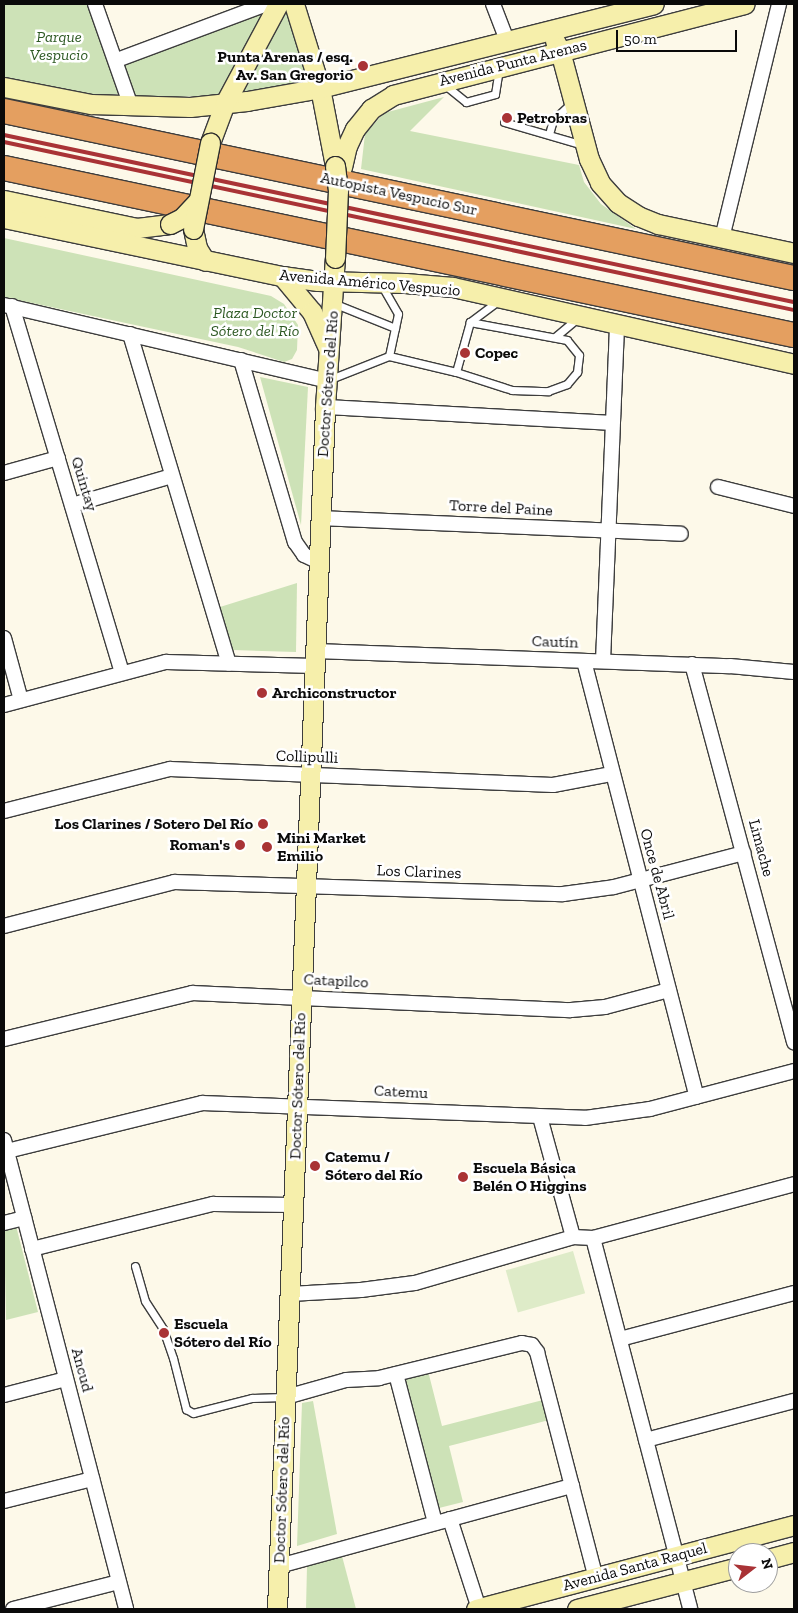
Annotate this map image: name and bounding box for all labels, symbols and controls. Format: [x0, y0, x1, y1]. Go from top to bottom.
scale bar [618, 20, 739, 52]
park label: Parque Vespucio [30, 27, 88, 65]
text: 50 m [624, 30, 657, 48]
street label: Avenida Punta Arenas [437, 35, 589, 91]
place label: Punta Arenas / esq. Av. San Gregorio [217, 47, 353, 85]
marker: Punta Arenas / esq. Av. San Gregorio [357, 60, 369, 72]
place label: Petrobras [517, 108, 587, 128]
marker: Petrobras [501, 112, 513, 124]
street label: Autopista Vespucio Sur [319, 168, 479, 220]
street label: Avenida Américo Vespucio [278, 265, 462, 301]
park label: Plaza Doctor Sótero del Río [210, 303, 300, 341]
street label: Doctor Sótero del Río [313, 310, 343, 458]
place label: Copec [475, 343, 518, 363]
marker: Copec [459, 347, 471, 359]
street label: Quintay [67, 454, 101, 514]
street label: Torre del Paine [449, 496, 553, 520]
street label: Cautín [531, 632, 579, 652]
place label: Archiconstructor [272, 683, 397, 703]
marker: Archiconstructor [256, 687, 268, 699]
street label: Collipulli [276, 746, 338, 768]
place label: Los Clarines / Sotero Del Río [54, 814, 253, 834]
street label: Limache [744, 817, 778, 879]
marker: Los Clarines / Sotero Del Río [257, 818, 269, 830]
street label: Once de Abril [636, 826, 678, 922]
place label: Mini Market Emilio [277, 828, 366, 866]
place label: Roman's [169, 835, 230, 855]
marker: Roman's [234, 839, 246, 851]
marker: Mini Market Emilio [261, 841, 273, 853]
street label: Los Clarines [376, 861, 462, 883]
street label: Catapilco [303, 970, 369, 992]
street label: Doctor Sótero del Río [286, 1012, 310, 1160]
street label: Catemu [373, 1081, 429, 1103]
place label: Catemu / Sótero del Río [325, 1147, 423, 1185]
place label: Escuela Básica Belén O Higgins [473, 1158, 586, 1196]
marker: Catemu / Sótero del Río [309, 1160, 321, 1172]
marker: Escuela Básica Belén O Higgins [457, 1171, 469, 1183]
place label: Escuela Sótero del Río [174, 1314, 272, 1352]
marker: Escuela Sótero del Río [158, 1327, 170, 1339]
street label: Ancud [67, 1346, 97, 1394]
street label: Doctor Sótero del Río [270, 1416, 294, 1564]
street label: Avenida Santa Raquel [561, 1539, 709, 1595]
north arrow [728, 1543, 778, 1593]
text: N [757, 1557, 777, 1571]

